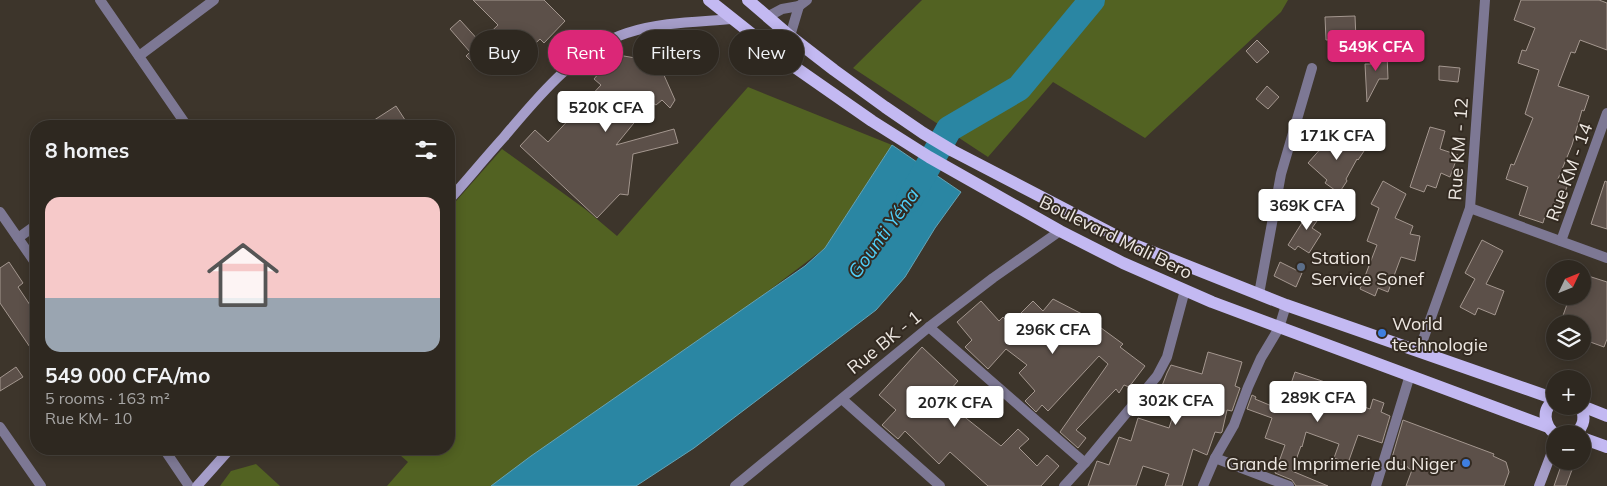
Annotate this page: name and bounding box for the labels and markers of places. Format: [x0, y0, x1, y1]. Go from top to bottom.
pin: 549K CFA [1324, 30, 1428, 72]
pin: 520K CFA [554, 90, 658, 133]
pin: 171K CFA [1285, 119, 1389, 161]
pin: 369K CFA [1255, 188, 1359, 231]
place label: Station Service Sonef [1311, 246, 1425, 290]
marker: Station Service Sonef [1295, 261, 1307, 273]
pin: 296K CFA [1001, 312, 1105, 355]
place label: World technologie [1392, 312, 1488, 356]
marker: World technologie [1376, 327, 1388, 339]
pin: 289K CFA [1266, 380, 1370, 423]
pin: 302K CFA [1124, 384, 1228, 426]
pin: 207K CFA [903, 386, 1007, 428]
place label: Grande Imprimerie du Niger [1226, 452, 1456, 475]
marker: Grande Imprimerie du Niger [1460, 457, 1472, 469]

